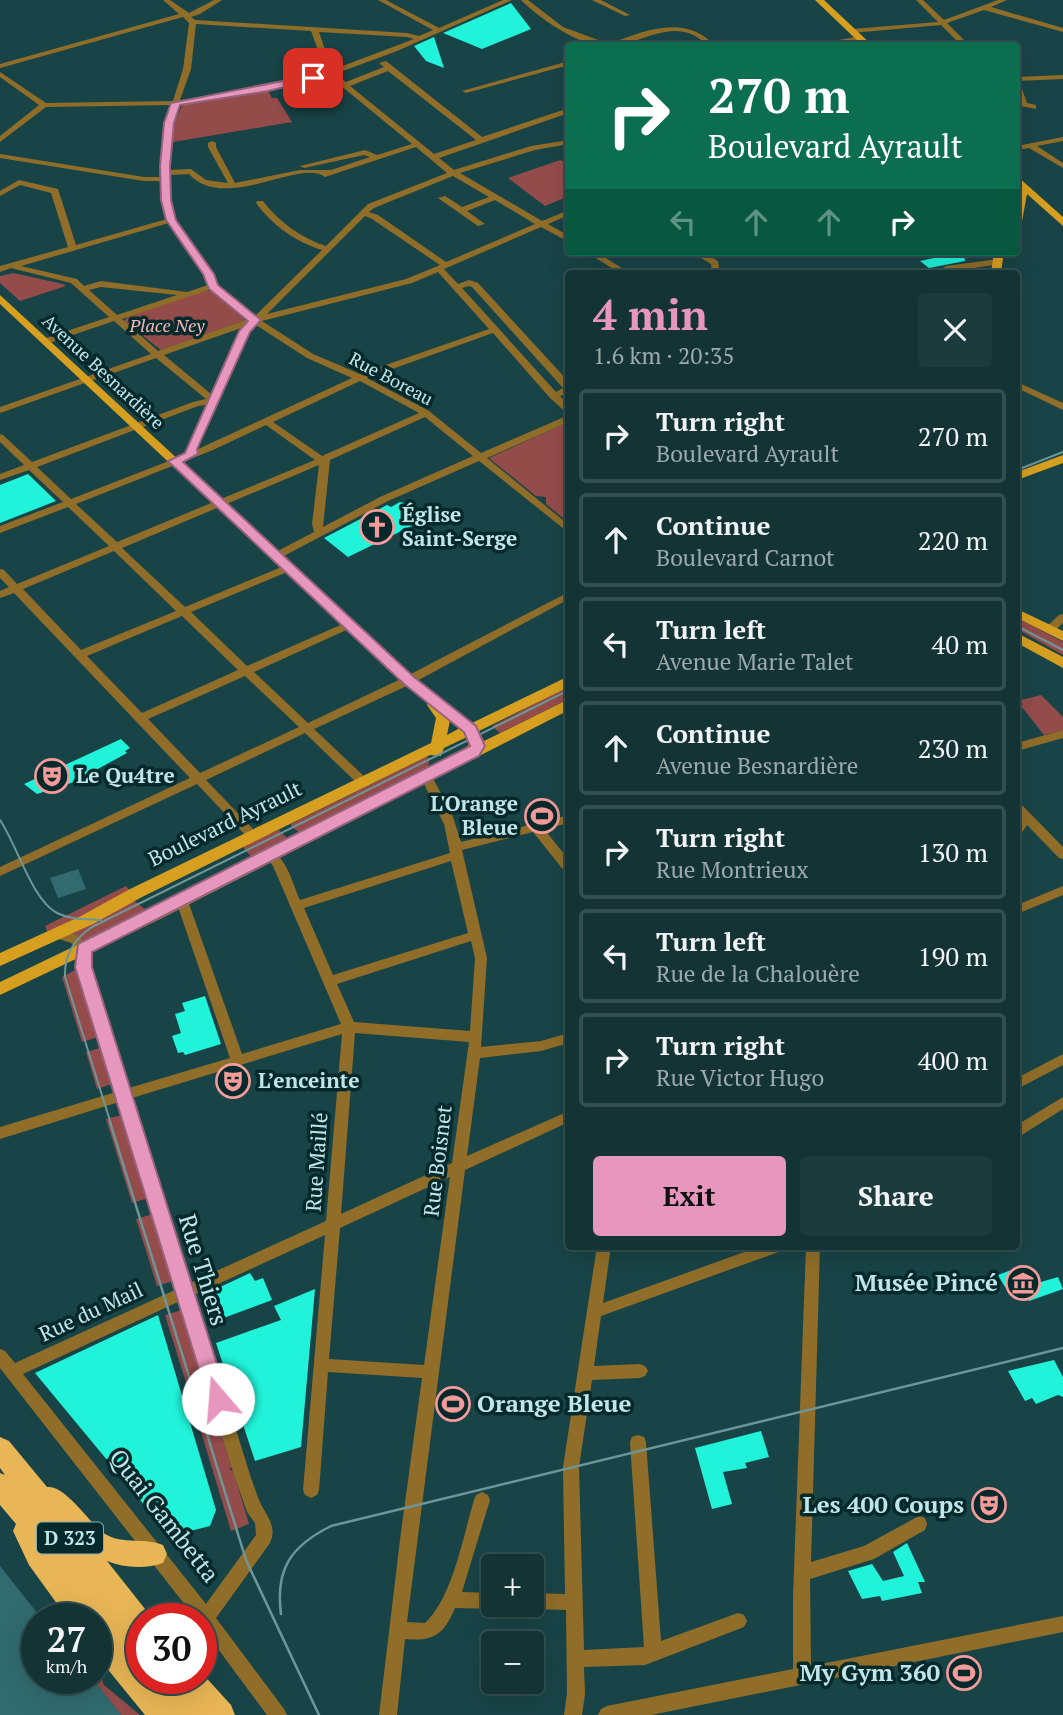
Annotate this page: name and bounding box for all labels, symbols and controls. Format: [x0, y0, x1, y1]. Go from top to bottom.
pin [283, 48, 343, 108]
icon: arrive [294, 59, 332, 97]
text: 270 m [708, 62, 850, 127]
icon: right [593, 70, 684, 161]
text: Boulevard Ayrault [708, 125, 963, 167]
icon: left [664, 203, 702, 241]
icon: ahead [737, 203, 775, 241]
icon: ahead [810, 203, 848, 241]
icon: right [883, 203, 921, 241]
text: 4 min [593, 286, 708, 342]
button: close [918, 293, 992, 367]
street label: Avenue Besnardière [38, 308, 170, 434]
park label: Place Ney [129, 313, 205, 337]
text: 1.6 km · 20:35 [593, 340, 735, 371]
street label: Rue Boreau [345, 346, 438, 410]
text: Turn right [656, 404, 785, 438]
icon: right [597, 417, 635, 455]
text: 270 m [918, 419, 988, 453]
text: Boulevard Ayrault [656, 438, 839, 469]
place label: Église Saint-Serge [402, 500, 517, 552]
church icon: Église Saint-Serge [358, 508, 396, 546]
text: Continue [656, 508, 770, 542]
icon: ahead [597, 521, 635, 559]
text: 220 m [918, 523, 988, 557]
text: Boulevard Carnot [656, 542, 835, 573]
text: Turn left [656, 612, 766, 646]
icon: left [597, 625, 635, 663]
text: 40 m [932, 627, 988, 661]
text: Avenue Marie Talet [656, 646, 854, 677]
text: Continue [656, 716, 770, 750]
icon: ahead [597, 729, 635, 767]
text: 230 m [918, 731, 988, 765]
text: Avenue Besnardière [656, 750, 858, 781]
theatre icon: Le Qu4tre [33, 757, 71, 795]
place label: Le Qu4tre [76, 761, 175, 789]
street label: Boulevard Ayrault [143, 774, 306, 872]
place label: L'Orange Bleue [431, 789, 518, 841]
sports icon: L'Orange Bleue [523, 797, 561, 835]
text: Turn right [656, 820, 785, 854]
icon: right [597, 833, 635, 871]
text: 130 m [918, 835, 988, 869]
text: Rue Montrieux [656, 854, 808, 885]
text: Turn left [656, 924, 766, 958]
icon: left [597, 937, 635, 975]
text: 190 m [918, 939, 988, 973]
text: Rue de la Chalouère [656, 958, 860, 989]
text: Turn right [656, 1028, 785, 1062]
icon: right [597, 1041, 635, 1079]
text: 400 m [918, 1043, 988, 1077]
theatre icon: L’enceinte [214, 1062, 252, 1100]
text: Rue Victor Hugo [656, 1062, 824, 1093]
place label: L’enceinte [258, 1066, 359, 1094]
street label: Rue Boisnet [416, 1103, 458, 1218]
street label: Rue Maillé [299, 1111, 333, 1213]
button: Exit [593, 1156, 786, 1236]
button: Share [800, 1156, 992, 1236]
street label: Rue Thiers [172, 1210, 236, 1329]
museum icon: Musée Pincé [1004, 1264, 1042, 1302]
place label: Musée Pincé [855, 1266, 998, 1298]
street label: Rue du Mail [34, 1275, 147, 1347]
position arrow [181, 1362, 255, 1436]
sports icon: Orange Bleue [434, 1385, 472, 1423]
place label: Orange Bleue [477, 1387, 632, 1419]
street label: Quai Gambetta [103, 1442, 227, 1589]
theatre icon: Les 400 Coups [970, 1486, 1008, 1524]
place label: Les 400 Coups [803, 1488, 964, 1520]
road number: D 323 [37, 1522, 103, 1554]
map controls [481, 1554, 544, 1694]
button: + [481, 1554, 544, 1617]
speed limit sign: 30 [126, 1603, 217, 1694]
text: 27 [47, 1616, 86, 1662]
button: − [481, 1631, 544, 1694]
text: km/h [46, 1654, 87, 1678]
sports icon: My Gym 360 [945, 1654, 983, 1692]
place label: My Gym 360 [800, 1656, 940, 1688]

